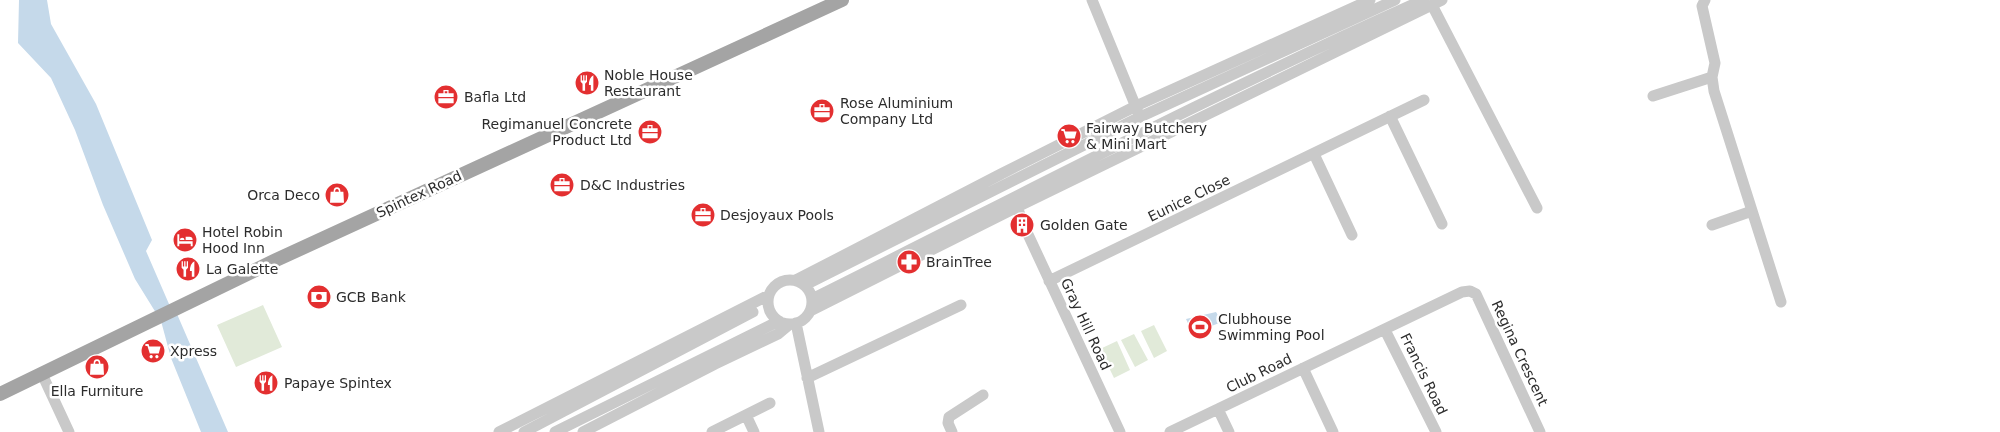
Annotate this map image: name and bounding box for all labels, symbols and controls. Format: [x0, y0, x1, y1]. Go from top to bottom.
place label: Noble House Restaurant [604, 67, 693, 99]
restaurant icon: Noble House Restaurant [574, 70, 600, 96]
office icon: Bafla Ltd [433, 84, 459, 110]
place label: Bafla Ltd [464, 89, 526, 105]
place label: Rose Aluminium Company Ltd [840, 95, 953, 127]
office icon: Rose Aluminium Company Ltd [809, 98, 835, 124]
place label: Regimanuel Concrete Product Ltd [482, 116, 632, 148]
office icon: Regimanuel Concrete Product Ltd [637, 119, 663, 145]
place label: Fairway Butchery & Mini Mart [1086, 120, 1207, 152]
supermarket icon: Fairway Butchery & Mini Mart [1056, 123, 1082, 149]
street label: Spintex Road [374, 167, 464, 221]
street label: Eunice Close [1145, 171, 1233, 225]
office icon: D&C Industries [549, 172, 575, 198]
place label: D&C Industries [580, 177, 685, 193]
shop icon: Orca Deco [324, 182, 350, 208]
place label: Orca Deco [247, 187, 320, 203]
office icon: Desjoyaux Pools [690, 202, 716, 228]
place label: Desjoyaux Pools [720, 207, 834, 223]
building icon: Golden Gate [1009, 212, 1035, 238]
place label: Golden Gate [1040, 217, 1128, 233]
place label: Hotel Robin Hood Inn [202, 224, 283, 256]
hotel icon: Hotel Robin Hood Inn [172, 227, 198, 253]
pharmacy icon: BrainTree [896, 249, 922, 275]
place label: BrainTree [926, 254, 992, 270]
restaurant icon: La Galette [175, 256, 201, 282]
place label: La Galette [206, 261, 278, 277]
street label: Gray Hill Road [1058, 275, 1114, 373]
bank icon: GCB Bank [306, 284, 332, 310]
place label: GCB Bank [336, 289, 407, 305]
street label: Regina Crescent [1489, 298, 1552, 409]
place label: Clubhouse Swimming Pool [1218, 311, 1325, 343]
sports icon: Clubhouse Swimming Pool [1187, 314, 1213, 340]
street label: Francis Road [1397, 331, 1451, 417]
supermarket icon: Xpress [140, 338, 166, 364]
place label: Xpress [170, 343, 217, 359]
street label: Club Road [1224, 350, 1294, 396]
shop icon: Ella Furniture [84, 354, 110, 380]
restaurant icon: Papaye Spintex [253, 370, 279, 396]
place label: Papaye Spintex [284, 375, 392, 391]
place label: Ella Furniture [51, 383, 143, 399]

